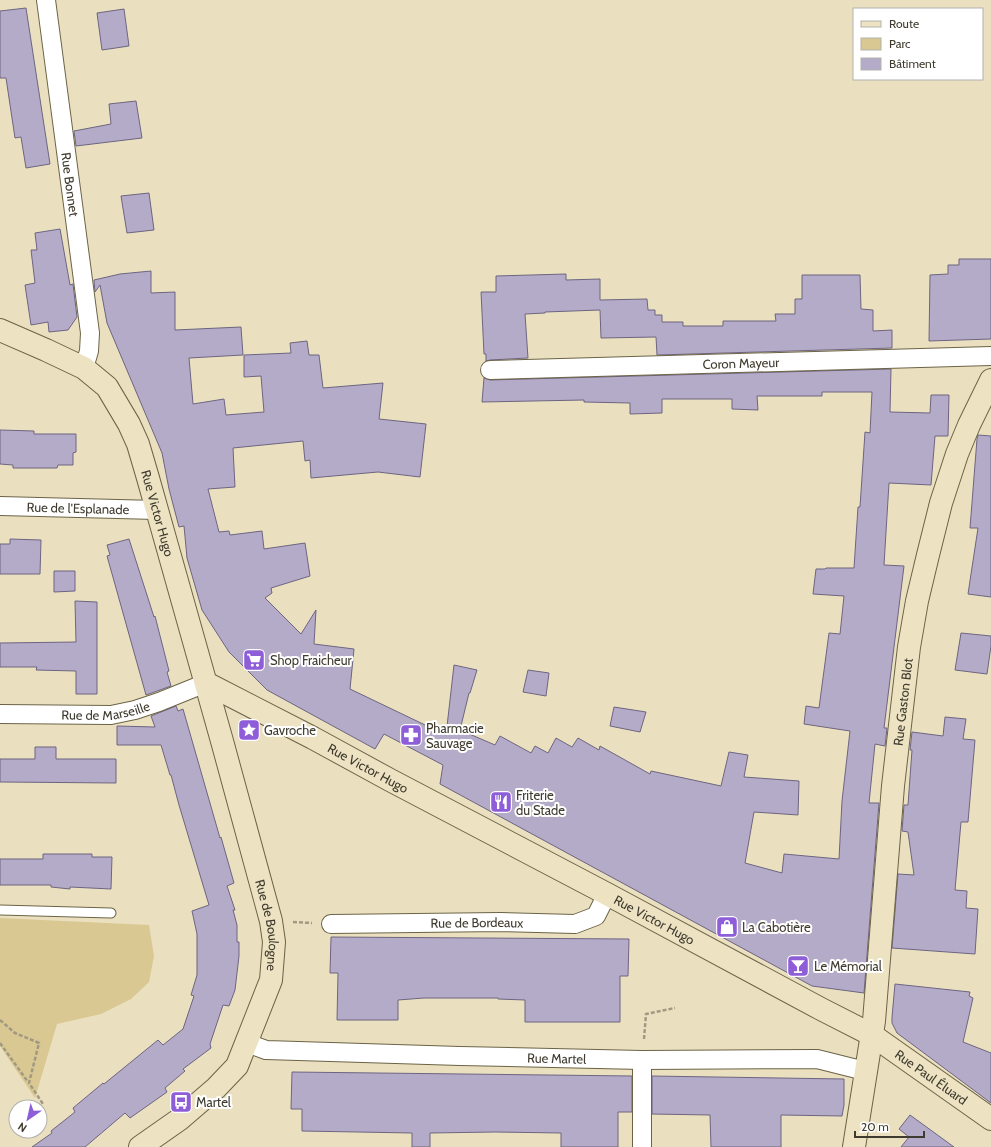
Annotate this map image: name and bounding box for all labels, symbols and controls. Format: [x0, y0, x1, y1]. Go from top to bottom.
legend [853, 8, 983, 80]
text: Route [889, 16, 919, 31]
text: Parc [889, 36, 911, 51]
text: Bâtiment [889, 56, 936, 71]
street label: Rue Bonnet [58, 151, 83, 218]
street label: Coron Mayeur [702, 354, 780, 372]
street label: Rue Victor Hugo [138, 468, 178, 558]
street label: Rue de l'Esplanade [26, 499, 130, 517]
supermarket icon: Shop Fraicheur [241, 647, 267, 673]
place label: Shop Fraicheur [270, 652, 353, 668]
street label: Rue Gaston Blot [890, 656, 916, 747]
street label: Rue de Marseille [61, 698, 152, 723]
place icon: Gavroche [236, 717, 262, 743]
place label: Pharmacie Sauvage [426, 720, 484, 751]
place label: Gavroche [264, 722, 316, 738]
pharmacy icon: Pharmacie Sauvage [398, 722, 424, 748]
street label: Rue Victor Hugo [325, 740, 411, 796]
place label: Friterie du Stade [516, 787, 565, 818]
restaurant icon: Friterie du Stade [488, 789, 514, 815]
street label: Rue de Boulogne [252, 878, 282, 972]
street label: Rue Victor Hugo [611, 891, 698, 948]
street label: Rue de Bordeaux [430, 914, 524, 931]
shop icon: La Cabotière [714, 914, 740, 940]
place label: La Cabotière [742, 919, 811, 935]
bar icon: Le Mémorial [785, 953, 811, 979]
place label: Le Mémorial [814, 958, 882, 974]
street label: Rue Paul Éluard [892, 1046, 971, 1108]
street label: Rue Martel [527, 1049, 586, 1067]
bus stop icon: Martel [168, 1089, 194, 1115]
place label: Martel [196, 1094, 231, 1110]
north arrow [8, 1099, 48, 1139]
scale bar [855, 1113, 924, 1139]
text: N [15, 1119, 30, 1135]
text: 20 m [861, 1119, 889, 1134]

